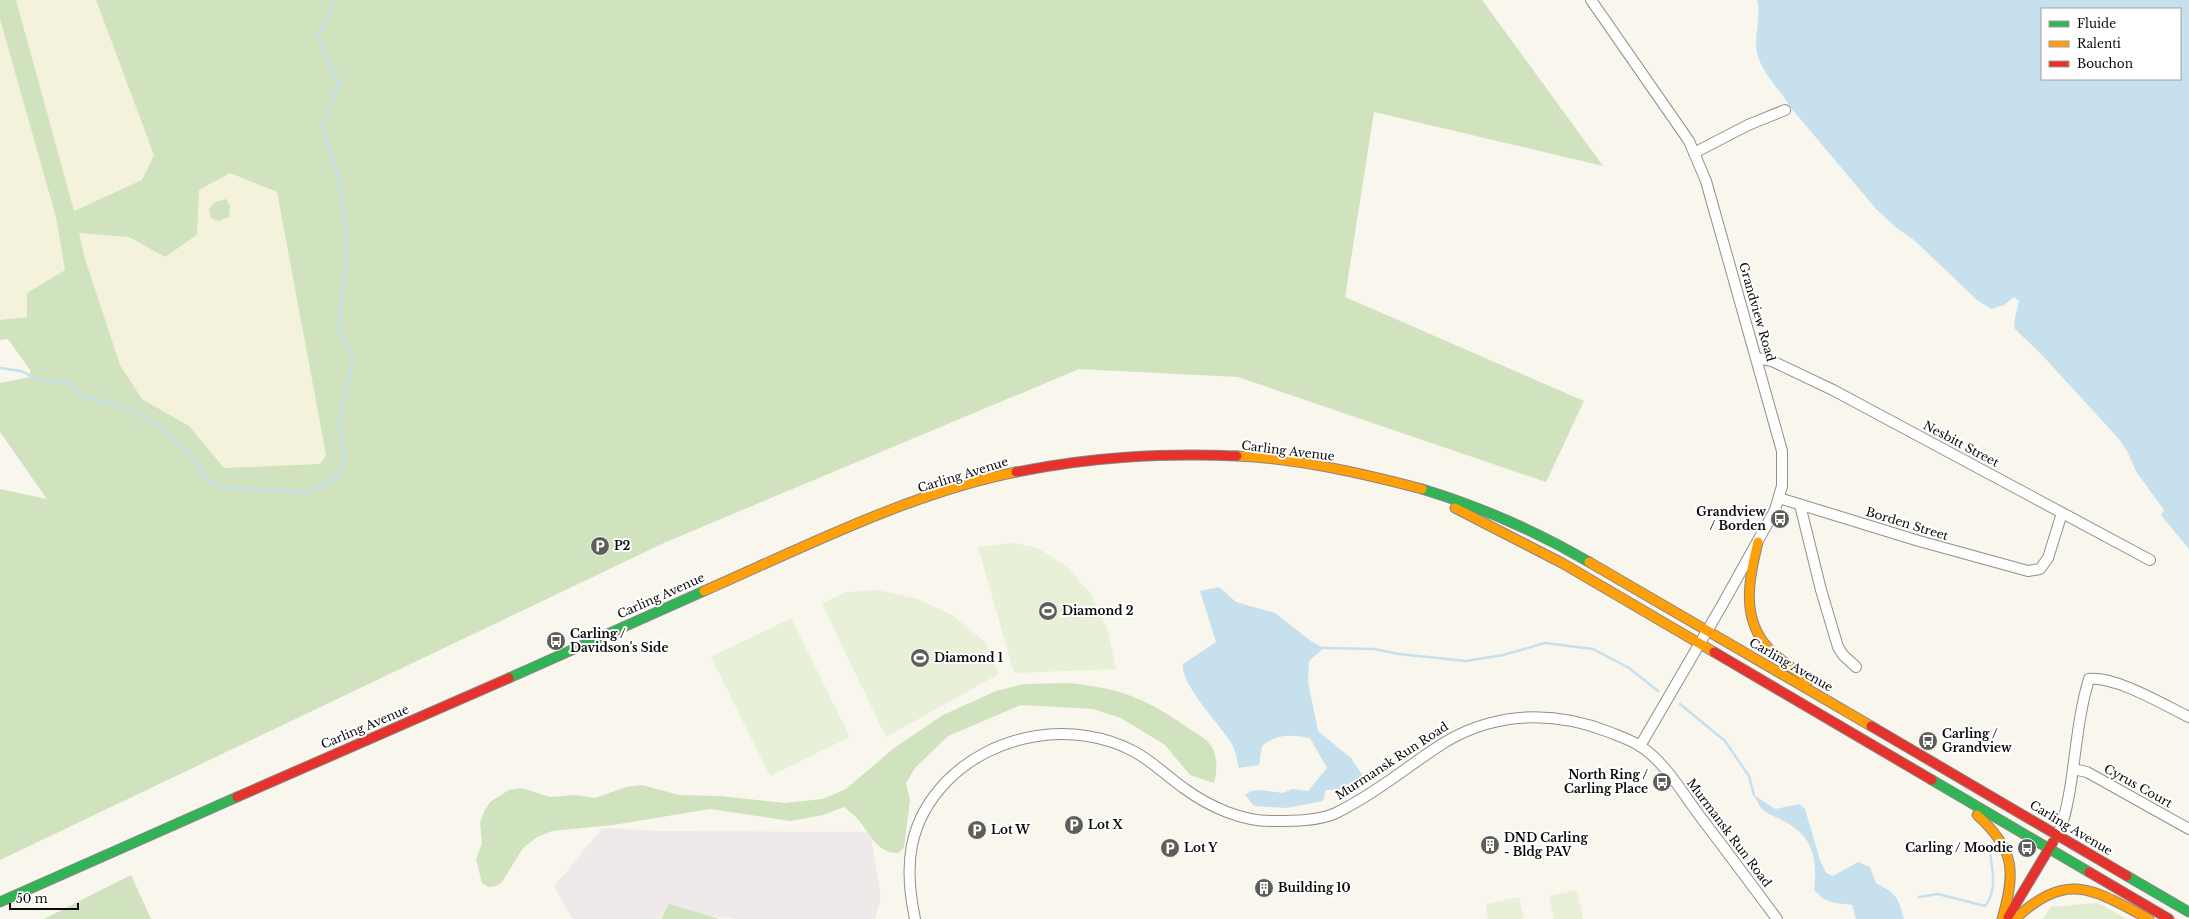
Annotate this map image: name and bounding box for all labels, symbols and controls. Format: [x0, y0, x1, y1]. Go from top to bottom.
legend [2041, 8, 2181, 80]
text: Fluide [2077, 16, 2116, 31]
text: Ralenti [2077, 36, 2121, 51]
text: Bouchon [2077, 56, 2133, 71]
street label: Grandview Road [1736, 261, 1779, 363]
street label: Nesbitt Street [1921, 417, 2002, 470]
street label: Carling Avenue [1241, 437, 1336, 464]
street label: Carling Avenue [916, 454, 1010, 495]
place label: Grandview / Borden [1696, 504, 1766, 533]
street label: Borden Street [1864, 504, 1951, 543]
bus stop icon: Grandview / Borden [1769, 508, 1791, 530]
parking icon: P2 [589, 535, 611, 557]
place label: P2 [614, 538, 631, 553]
street label: Carling Avenue [615, 570, 707, 622]
sports icon: Diamond 2 [1037, 600, 1059, 622]
place label: Diamond 2 [1062, 603, 1134, 618]
place label: Carling / Davidson's Side [570, 626, 668, 655]
bus stop icon: Carling / Davidson's Side [545, 630, 567, 652]
street label: Carling Avenue [1747, 635, 1836, 695]
sports icon: Diamond 1 [909, 647, 931, 669]
place label: Diamond 1 [934, 650, 1003, 665]
street label: Carling Avenue [319, 701, 411, 752]
street label: Murmansk Run Road [1332, 718, 1451, 803]
place label: Carling / Grandview [1942, 726, 2012, 755]
bus stop icon: Carling / Grandview [1917, 730, 1939, 752]
street label: Cyrus Court [2101, 761, 2175, 811]
place label: North Ring / Carling Place [1564, 767, 1648, 796]
bus stop icon: North Ring / Carling Place [1651, 771, 1673, 793]
street label: Murmansk Run Road [1684, 776, 1775, 890]
street label: Carling Avenue [2027, 797, 2115, 858]
parking icon: Lot X [1063, 814, 1085, 836]
place label: Lot X [1088, 817, 1124, 832]
parking icon: Lot W [966, 819, 988, 841]
place label: Lot W [991, 822, 1030, 837]
place label: DND Carling - Bldg PAV [1504, 830, 1588, 859]
building icon: DND Carling - Bldg PAV [1479, 834, 1501, 856]
parking icon: Lot Y [1159, 837, 1181, 859]
bus stop icon: Carling / Moodie [2016, 837, 2038, 859]
place label: Lot Y [1184, 840, 1218, 855]
place label: Carling / Moodie [1905, 840, 2013, 855]
building icon: Building 10 [1253, 877, 1275, 899]
place label: Building 10 [1278, 880, 1351, 895]
scale bar [10, 885, 78, 911]
text: 50 m [16, 891, 48, 906]

